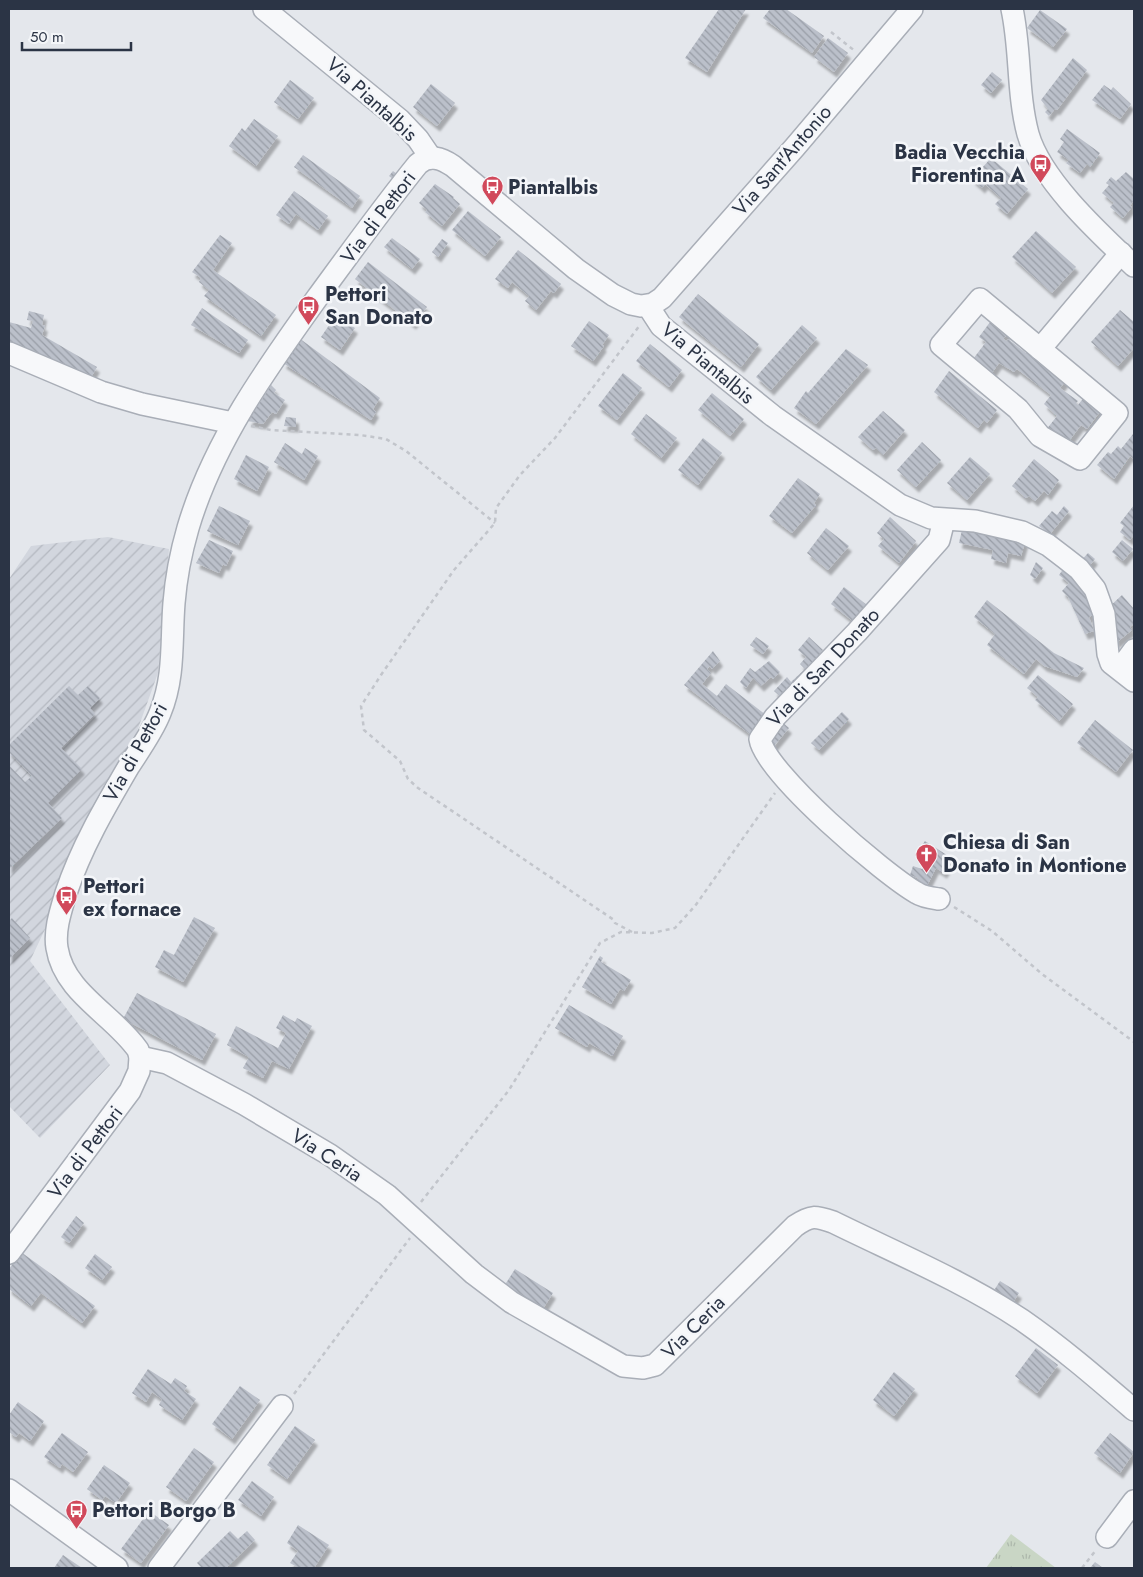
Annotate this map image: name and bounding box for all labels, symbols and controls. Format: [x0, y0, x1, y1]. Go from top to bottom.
scale bar [22, 20, 131, 52]
text: 50 m [30, 26, 64, 48]
street label: Via Piantalbis [320, 50, 424, 148]
street label: Via Sant'Antonio [726, 98, 839, 222]
place label: Badia Vecchia Fiorentina A [894, 138, 1025, 190]
bus stop icon: Badia Vecchia Fiorentina A [1029, 152, 1053, 183]
street label: Via di Pettori [334, 165, 423, 270]
place label: Piantalbis [508, 173, 598, 202]
bus stop icon: Piantalbis [480, 175, 504, 206]
place label: Pettori San Donato [325, 280, 433, 332]
bus stop icon: Pettori San Donato [297, 294, 321, 325]
street label: Via Piantalbis [655, 316, 761, 411]
street label: Via di San Donato [760, 601, 887, 734]
street label: Via di Pettori [96, 697, 175, 807]
place label: Chiesa di San Donato in Montione [943, 828, 1127, 880]
church icon: Chiesa di San Donato in Montione [915, 842, 939, 873]
place label: Pettori ex fornace [83, 872, 181, 924]
bus stop icon: Pettori ex fornace [55, 885, 79, 916]
street label: Via di Pettori [41, 1100, 130, 1205]
street label: Via Ceria [285, 1122, 368, 1189]
street label: Via Ceria [655, 1289, 732, 1366]
place label: Pettori Borgo B [92, 1496, 236, 1525]
bus stop icon: Pettori Borgo B [64, 1498, 88, 1529]

